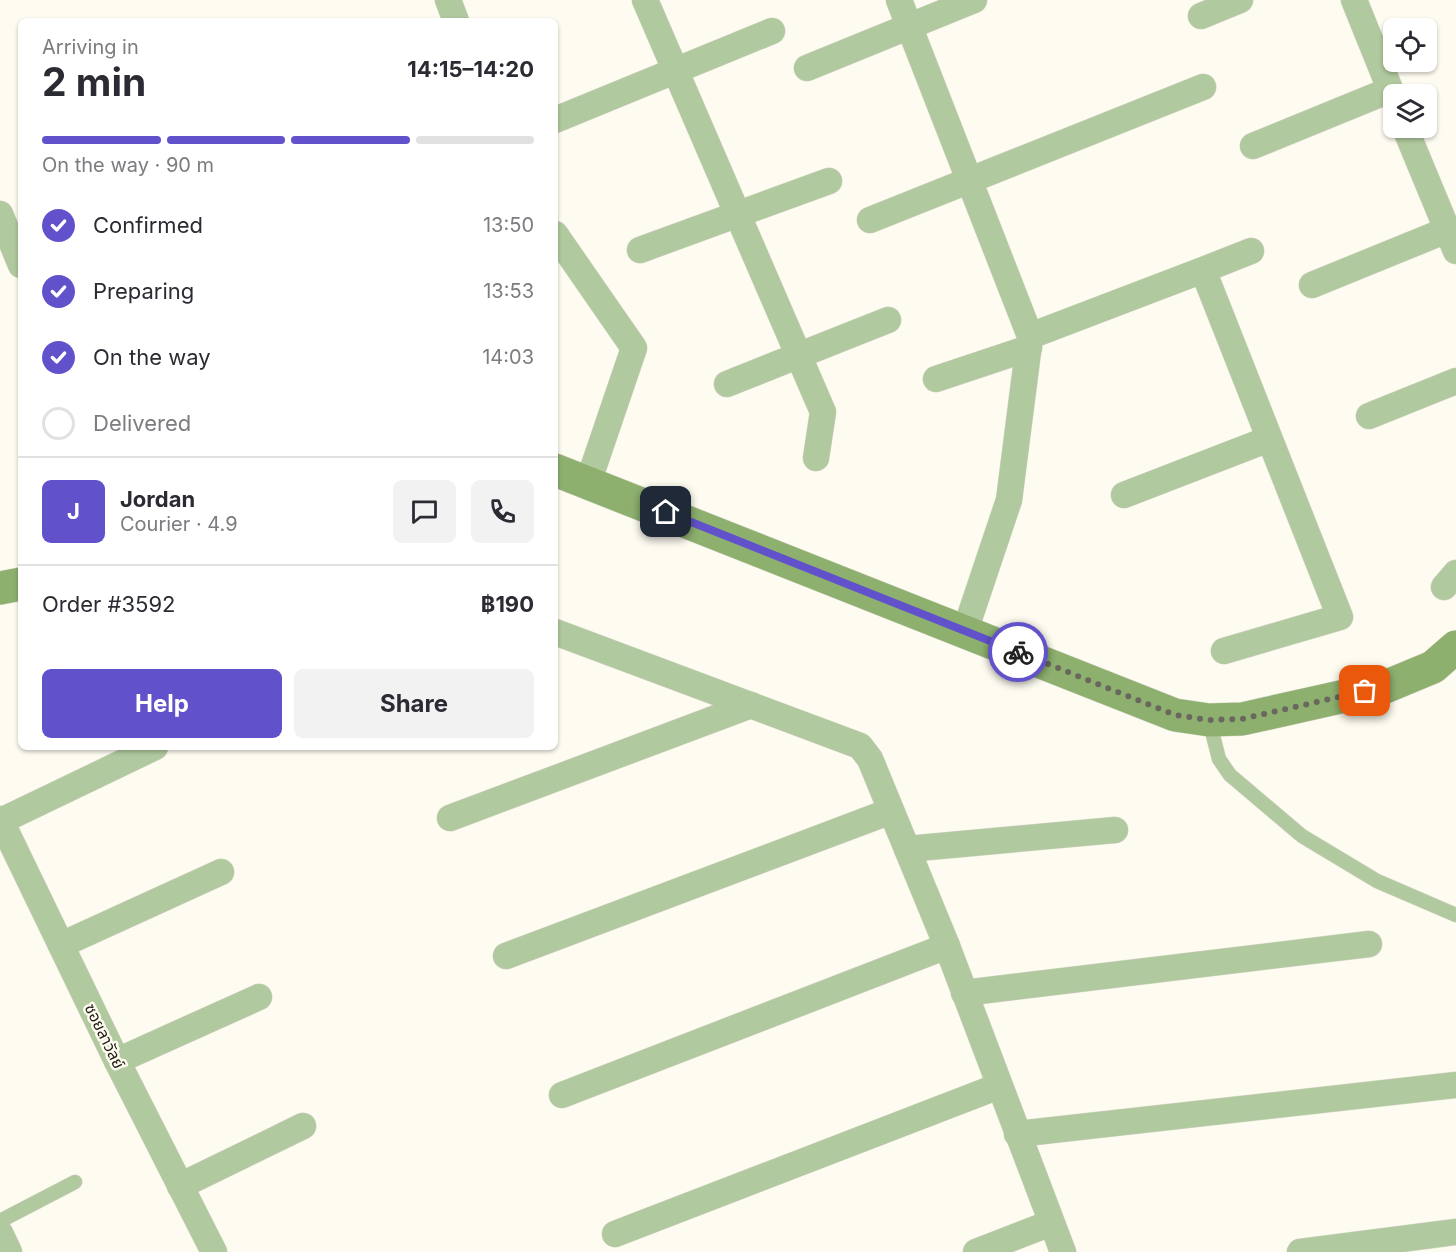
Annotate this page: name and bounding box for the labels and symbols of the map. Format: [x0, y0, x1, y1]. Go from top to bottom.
pin [640, 486, 691, 537]
courier [988, 622, 1048, 682]
pin [1339, 665, 1390, 716]
street label: ซอยลาวัลย์ [81, 1000, 129, 1072]

